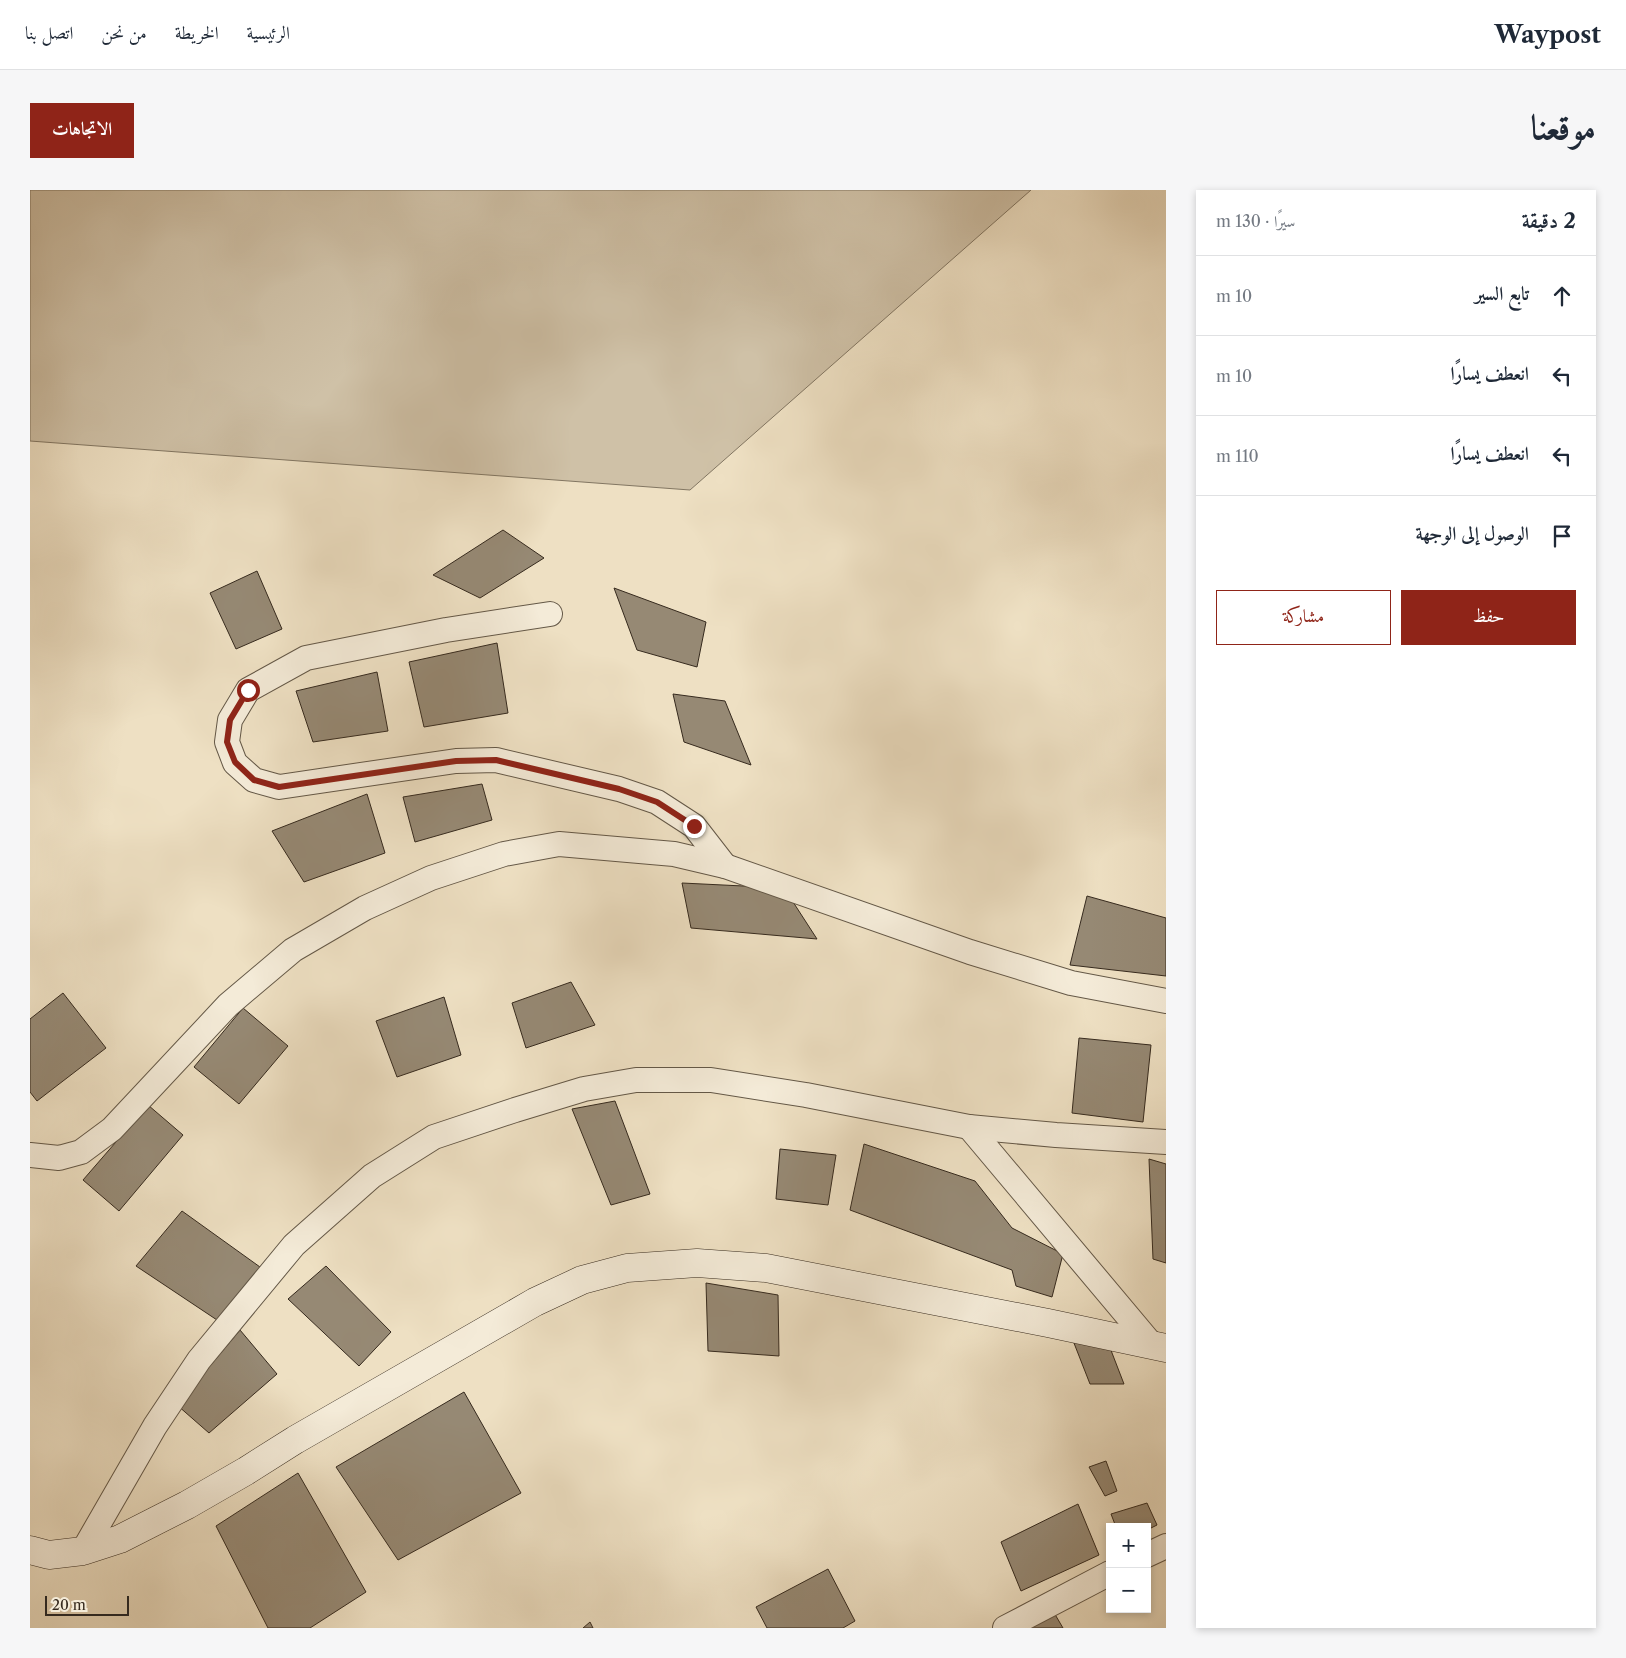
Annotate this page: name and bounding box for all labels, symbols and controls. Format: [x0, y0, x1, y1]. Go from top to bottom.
text: Waypost [1494, 20, 1601, 49]
text: اتصل بنا [25, 22, 73, 44]
text: من نحن [101, 22, 147, 44]
text: الخريطة [175, 22, 219, 44]
text: الرئيسية [247, 22, 290, 44]
button: الاتجاهات [30, 103, 134, 158]
text: موقعنا [1531, 105, 1596, 148]
text: 2 دقيقة [1522, 208, 1576, 233]
text: سيرًا · 130 m [1216, 211, 1295, 231]
text: تابع السير [1475, 282, 1529, 305]
icon: ahead [1548, 282, 1576, 310]
text: 10 m [1216, 286, 1252, 306]
text: انعطف يسارًا [1450, 362, 1529, 385]
icon: left [1548, 362, 1576, 390]
text: 10 m [1216, 366, 1252, 386]
text: انعطف يسارًا [1450, 442, 1529, 465]
icon: left [1548, 442, 1576, 470]
text: 110 m [1216, 446, 1259, 466]
text: الوصول إلى الوجهة [1415, 522, 1529, 545]
icon: arrive [1548, 522, 1576, 550]
button: مشاركة [1216, 590, 1391, 645]
button: حفظ [1401, 590, 1576, 645]
route start [237, 679, 260, 702]
route end [683, 815, 706, 838]
map controls [1106, 1523, 1151, 1613]
button: + [1106, 1523, 1151, 1568]
button: − [1106, 1568, 1151, 1613]
scale bar [45, 1593, 129, 1616]
text: 20 m [52, 1596, 86, 1614]

